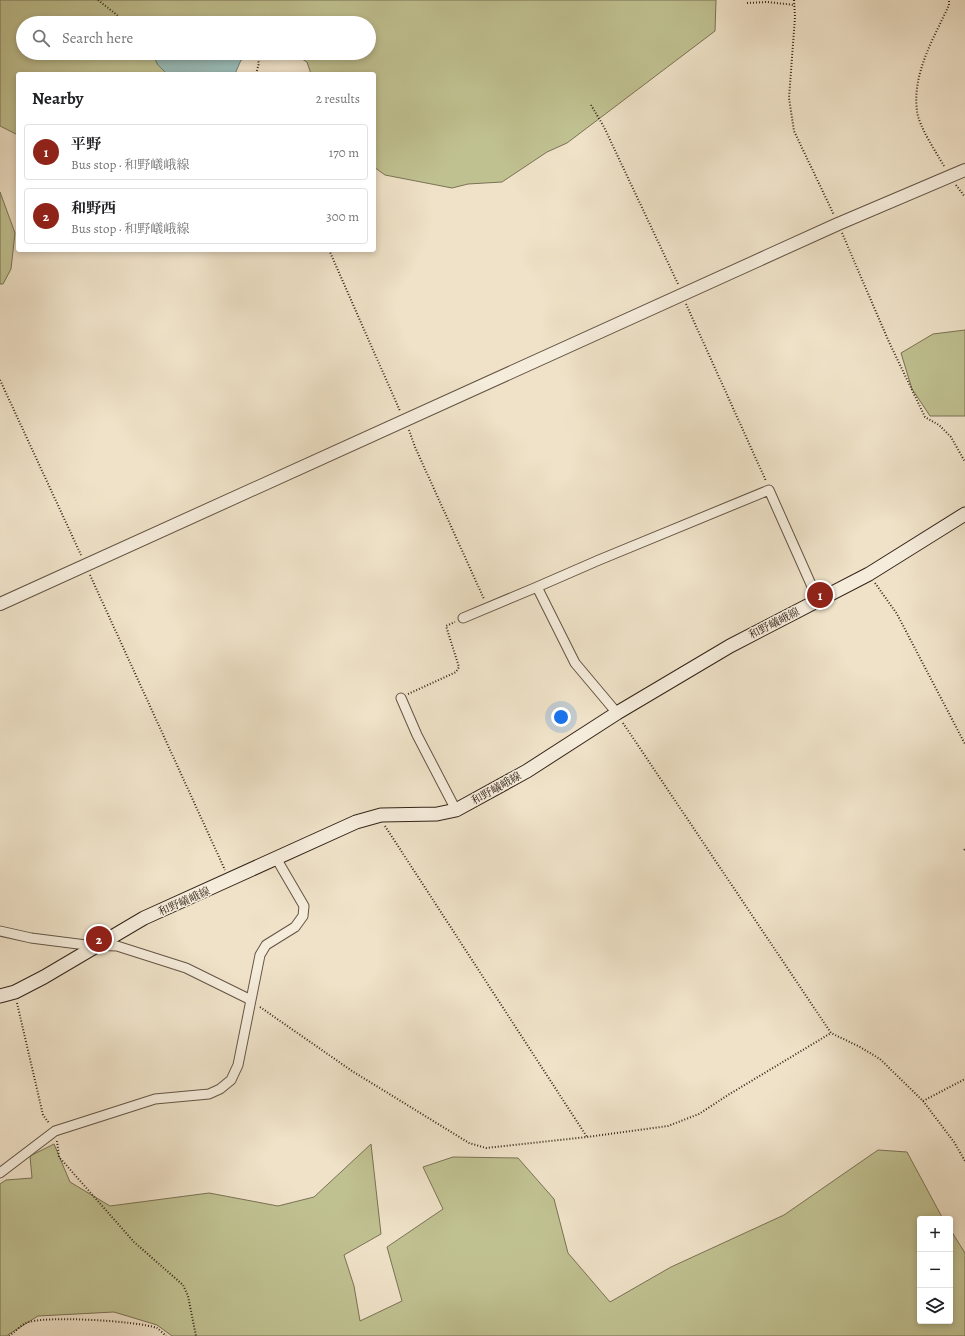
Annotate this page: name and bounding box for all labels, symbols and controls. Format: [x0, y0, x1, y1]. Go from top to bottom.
search box [16, 16, 376, 60]
icon: search [30, 27, 52, 49]
text: Search here [62, 28, 133, 48]
text: Nearby [32, 87, 83, 110]
text: 2 results [316, 90, 360, 107]
text: 平野 [71, 134, 101, 154]
text: 1 [44, 144, 48, 161]
text: 170 m [329, 144, 359, 161]
text: Bus stop · 和野嶬峨線 [71, 156, 189, 173]
text: 和野西 [71, 198, 116, 218]
text: 2 [43, 208, 49, 225]
text: 300 m [326, 208, 359, 225]
text: Bus stop · 和野嶬峨線 [71, 220, 189, 237]
pin: 1 [807, 580, 833, 610]
street label: 和野嶬峨線 [746, 604, 802, 643]
your location [551, 707, 571, 727]
street label: 和野嶬峨線 [469, 769, 524, 808]
street label: 和野嶬峨線 [156, 883, 212, 919]
pin: 2 [86, 924, 112, 954]
map controls [917, 1216, 953, 1324]
button: + [917, 1216, 953, 1252]
button: − [917, 1252, 953, 1288]
button: layers [917, 1288, 953, 1324]

